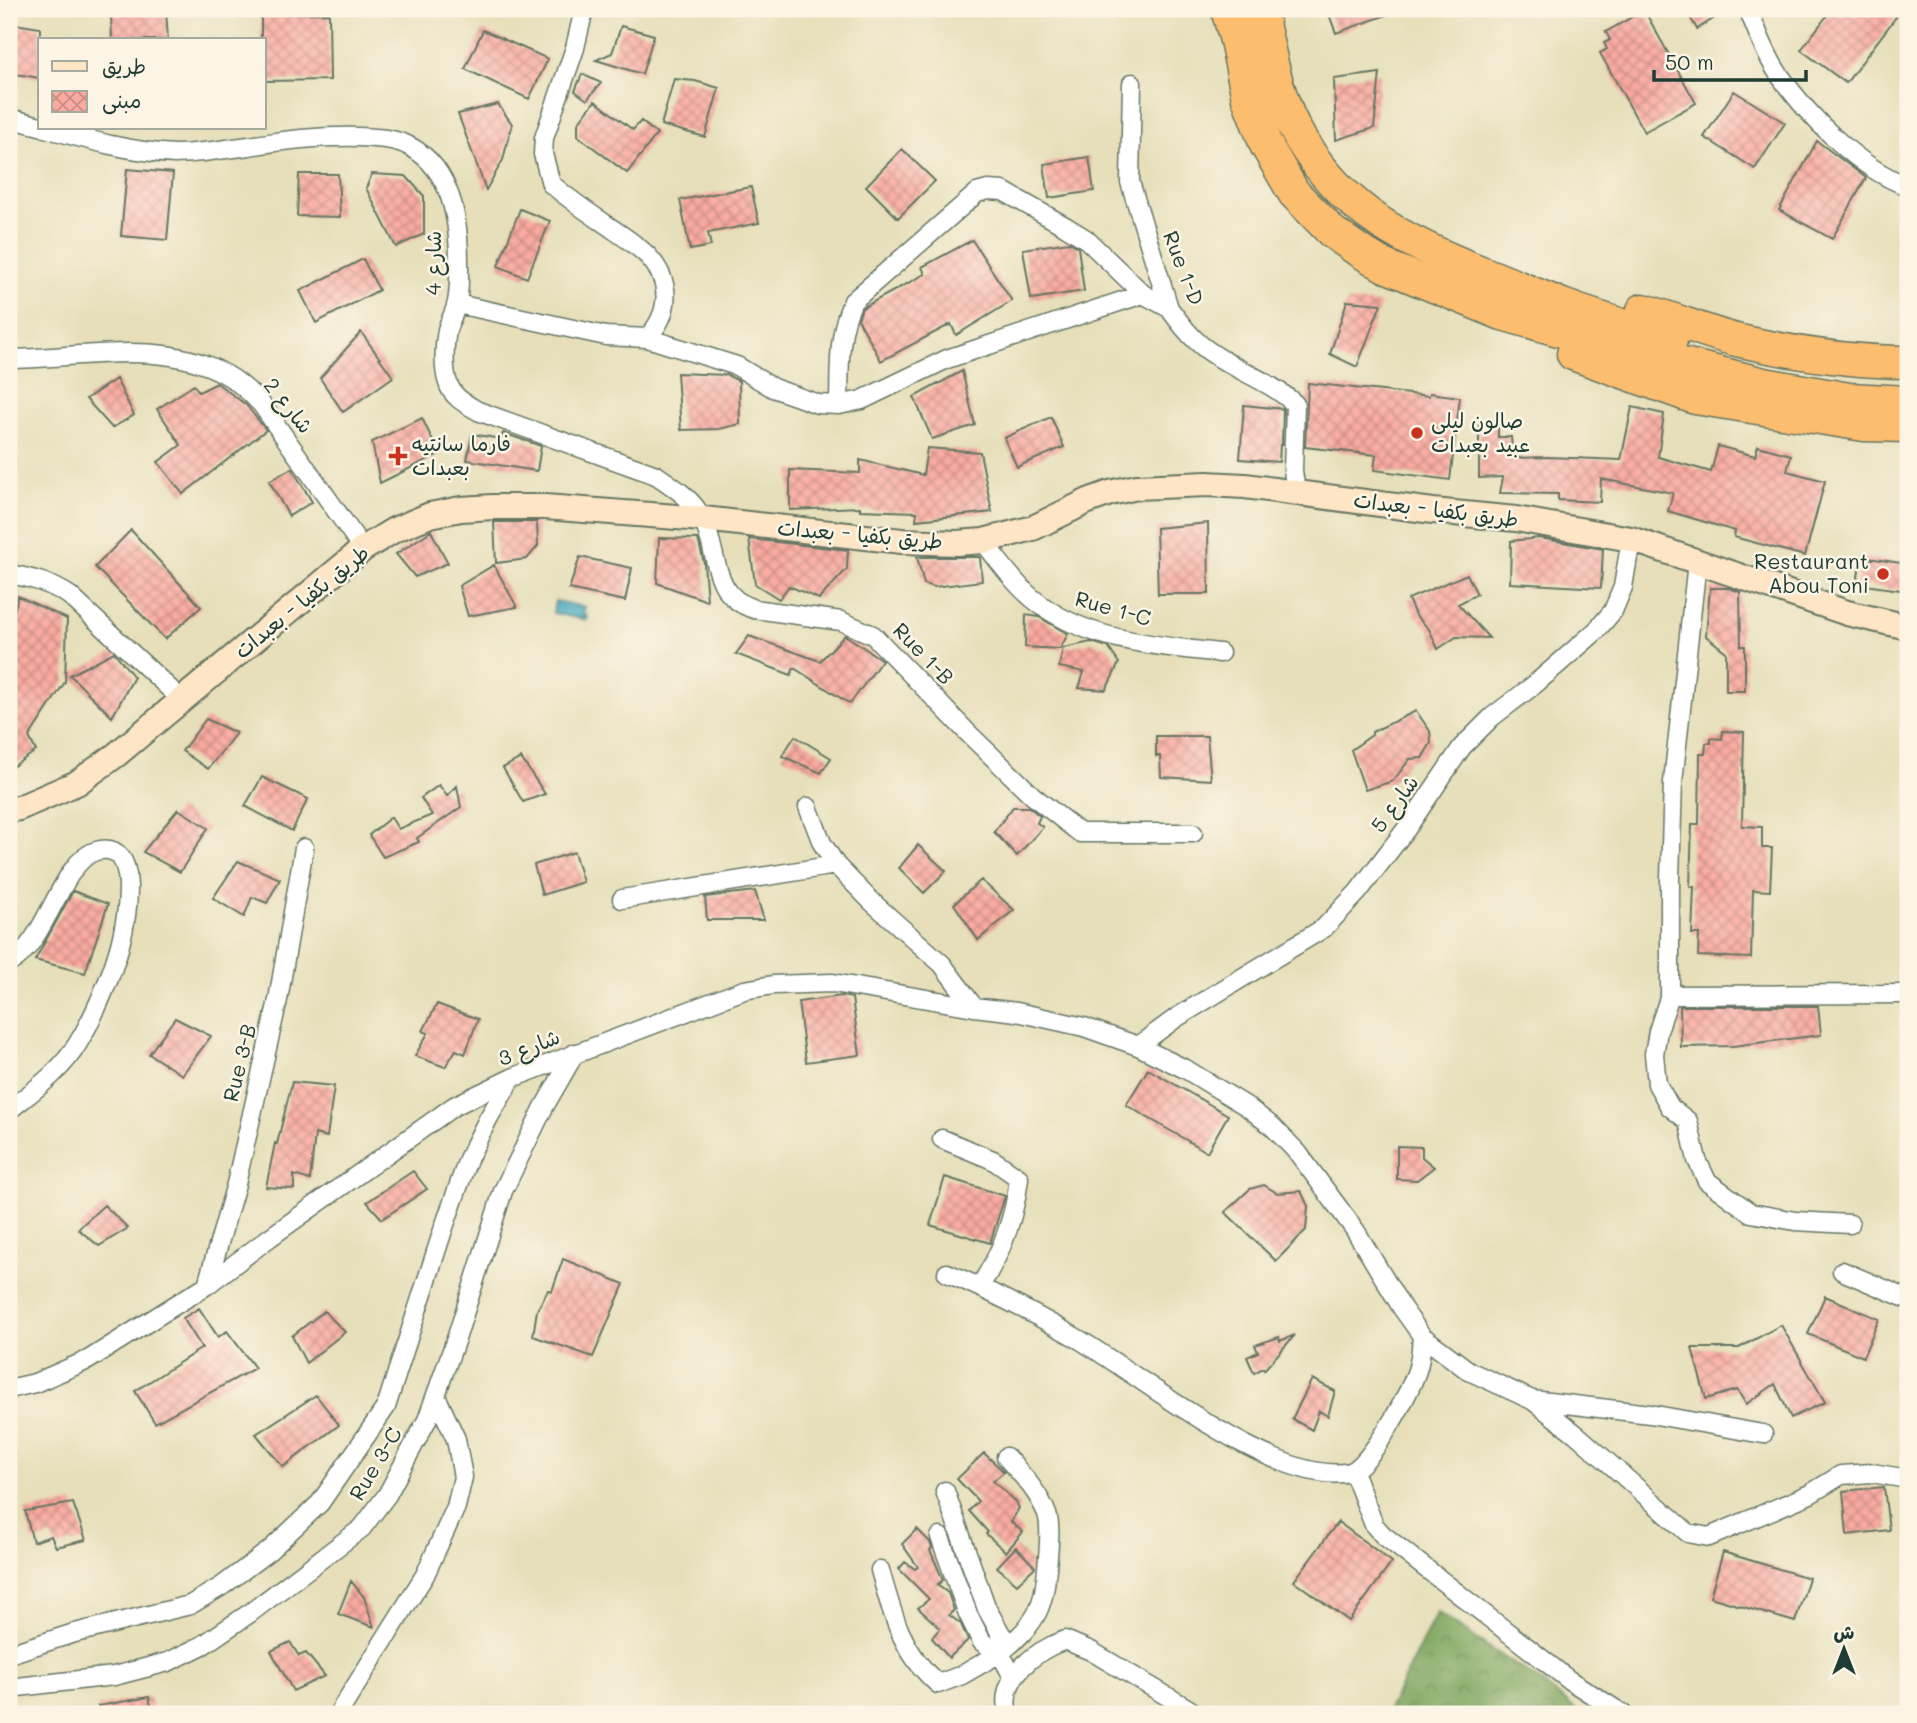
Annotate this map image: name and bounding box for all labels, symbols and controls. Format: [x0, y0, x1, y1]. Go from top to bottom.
legend [38, 38, 266, 130]
scale bar [1654, 38, 1807, 82]
text: 50 m [1665, 48, 1714, 75]
text: طريق [102, 52, 146, 79]
text: مبنى [102, 86, 141, 115]
street label: Rue 1-D [1158, 227, 1211, 308]
street label: شارع 4 [419, 231, 449, 295]
street label: شارع 2 [256, 372, 320, 440]
place label: صالون ليلى عبيد بعبدات [1431, 406, 1530, 458]
marker: صالون ليلى عبيد بعبدات [1409, 425, 1425, 441]
place label: فارما سانتيه بعبدات [412, 429, 511, 481]
marker: فارما سانتيه بعبدات [390, 448, 406, 464]
street label: طريق بكفيا - بعبدات [1352, 485, 1520, 533]
street label: طريق بكفيا - بعبدات [776, 513, 944, 555]
street label: طريق بكفيا - بعبدات [228, 538, 375, 664]
place label: Restaurant Abou Toni [1754, 547, 1869, 598]
marker: Restaurant Abou Toni [1875, 566, 1891, 582]
street label: Rue 1-C [1072, 584, 1155, 631]
street label: Rue 1-B [888, 616, 960, 690]
street label: شارع 5 [1364, 769, 1426, 839]
street label: Rue 3-B [216, 1021, 261, 1104]
street label: شارع 3 [493, 1022, 565, 1074]
street label: Rue 3-C [342, 1422, 407, 1505]
north arrow [1808, 1614, 1878, 1684]
text: ش [1834, 1619, 1855, 1644]

